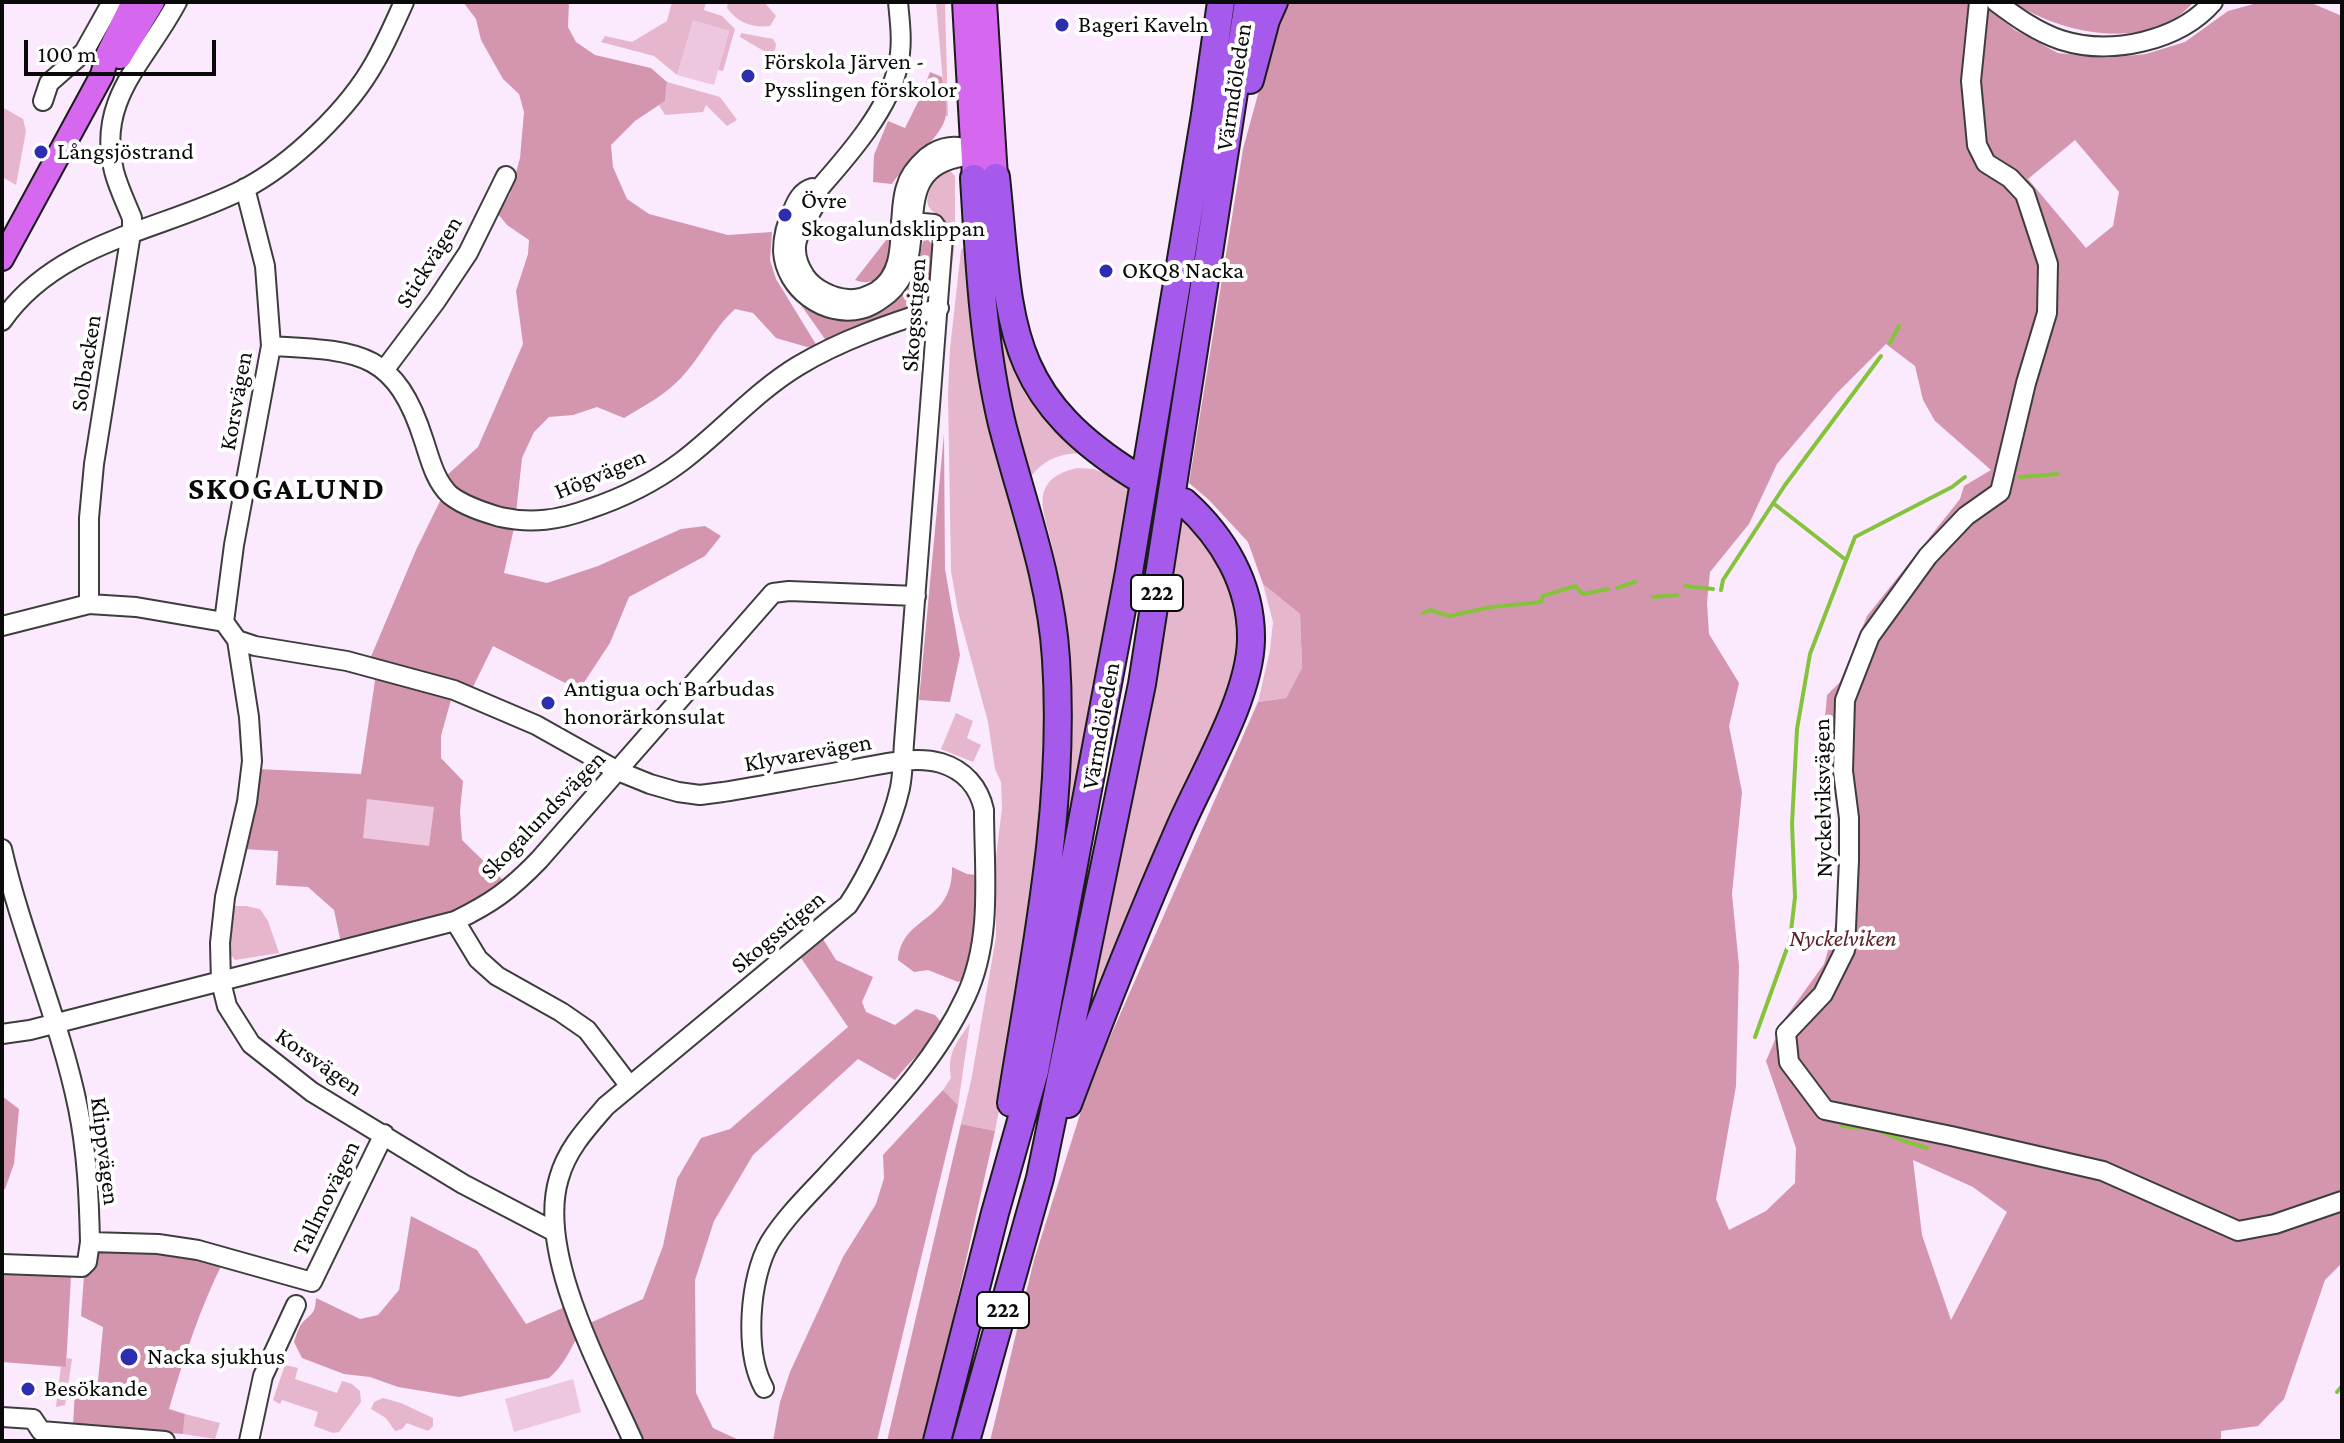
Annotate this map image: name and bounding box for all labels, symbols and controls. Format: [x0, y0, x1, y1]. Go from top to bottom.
place label: Bageri Kaveln [1078, 11, 1209, 39]
marker: Bageri Kaveln [1053, 16, 1071, 34]
street label: Värmdöleden [1210, 21, 1258, 153]
scale bar [28, 24, 220, 74]
text: 100 m [38, 40, 97, 67]
place label: Förskola Järven - Pysslingen förskolor [764, 48, 957, 104]
marker: Förskola Järven - Pysslingen förskolor [739, 67, 757, 85]
place label: Långsjöstrand [57, 138, 194, 166]
marker: Långsjöstrand [32, 143, 50, 161]
place label: Övre Skogalundsklippan [801, 187, 985, 243]
marker: Övre Skogalundsklippan [776, 206, 794, 224]
street label: Stickvägen [389, 211, 469, 313]
street label: Skogsstigen [896, 257, 932, 373]
place label: OKQ8 Nacka [1122, 257, 1244, 285]
marker: OKQ8 Nacka [1097, 262, 1115, 280]
street label: Solbacken [64, 313, 108, 413]
street label: Korsvägen [213, 349, 259, 453]
street label: Högvägen [550, 442, 650, 506]
district label: SKOGALUND [188, 470, 386, 508]
road number: 222 [1131, 575, 1183, 611]
street label: Värmdöleden [1076, 660, 1126, 792]
place label: Antigua och Barbudas honorärkonsulat [564, 675, 775, 731]
marker: Antigua och Barbudas honorärkonsulat [539, 694, 557, 712]
street label: Nyckelviksvägen [1807, 718, 1839, 878]
street label: Klyvarevägen [742, 728, 874, 778]
street label: Skogalundsvägen [474, 745, 612, 885]
street label: Skogsstigen [725, 884, 831, 980]
park label: Nyckelviken [1789, 925, 1897, 953]
street label: Korsvägen [270, 1022, 368, 1102]
street label: Klippvägen [84, 1095, 126, 1207]
street label: Tallmovägen [286, 1136, 366, 1260]
road number: 222 [977, 1292, 1029, 1328]
place label: Nacka sjukhus [147, 1343, 285, 1371]
marker: Nacka sjukhus [118, 1346, 140, 1368]
place label: Besökande [44, 1375, 148, 1403]
marker: Besökande [19, 1380, 37, 1398]

